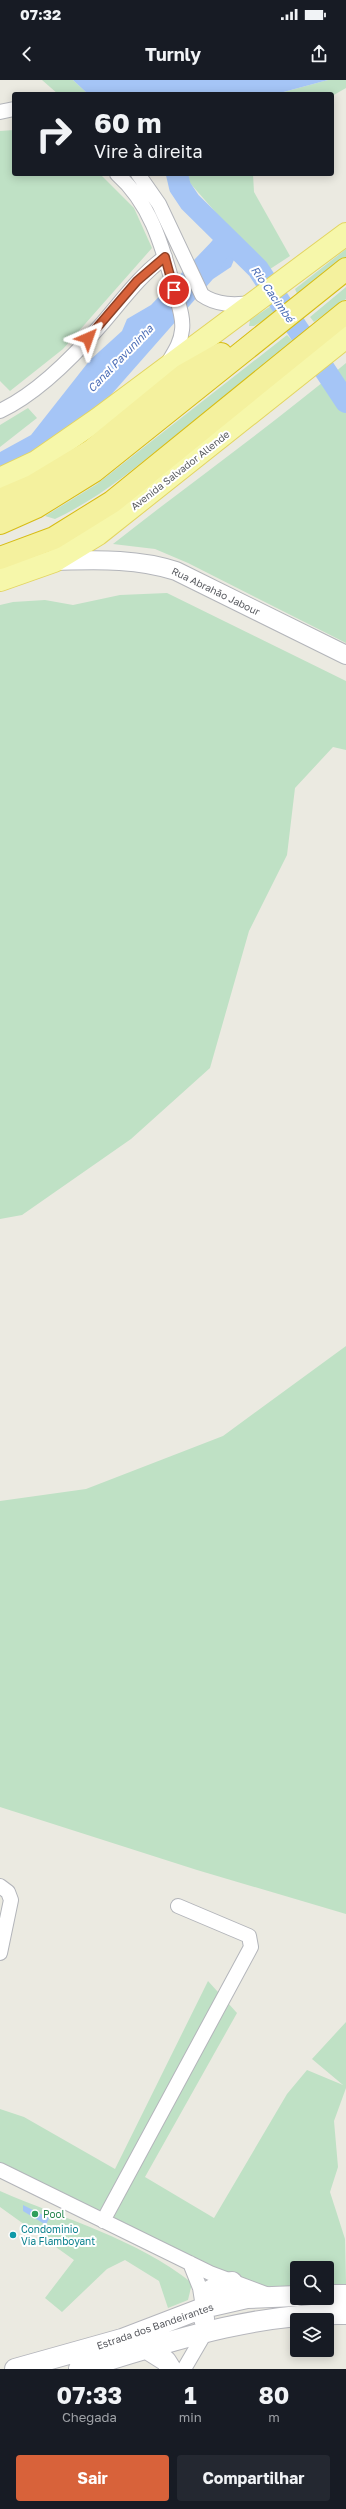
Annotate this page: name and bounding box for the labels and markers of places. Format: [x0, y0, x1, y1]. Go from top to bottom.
pin [157, 273, 191, 307]
place label: Pool [43, 2208, 65, 2220]
marker: Pool [30, 2209, 40, 2219]
place label: Condominio Via Flamboyant [21, 2223, 95, 2247]
marker: Condominio Via Flamboyant [8, 2230, 18, 2240]

